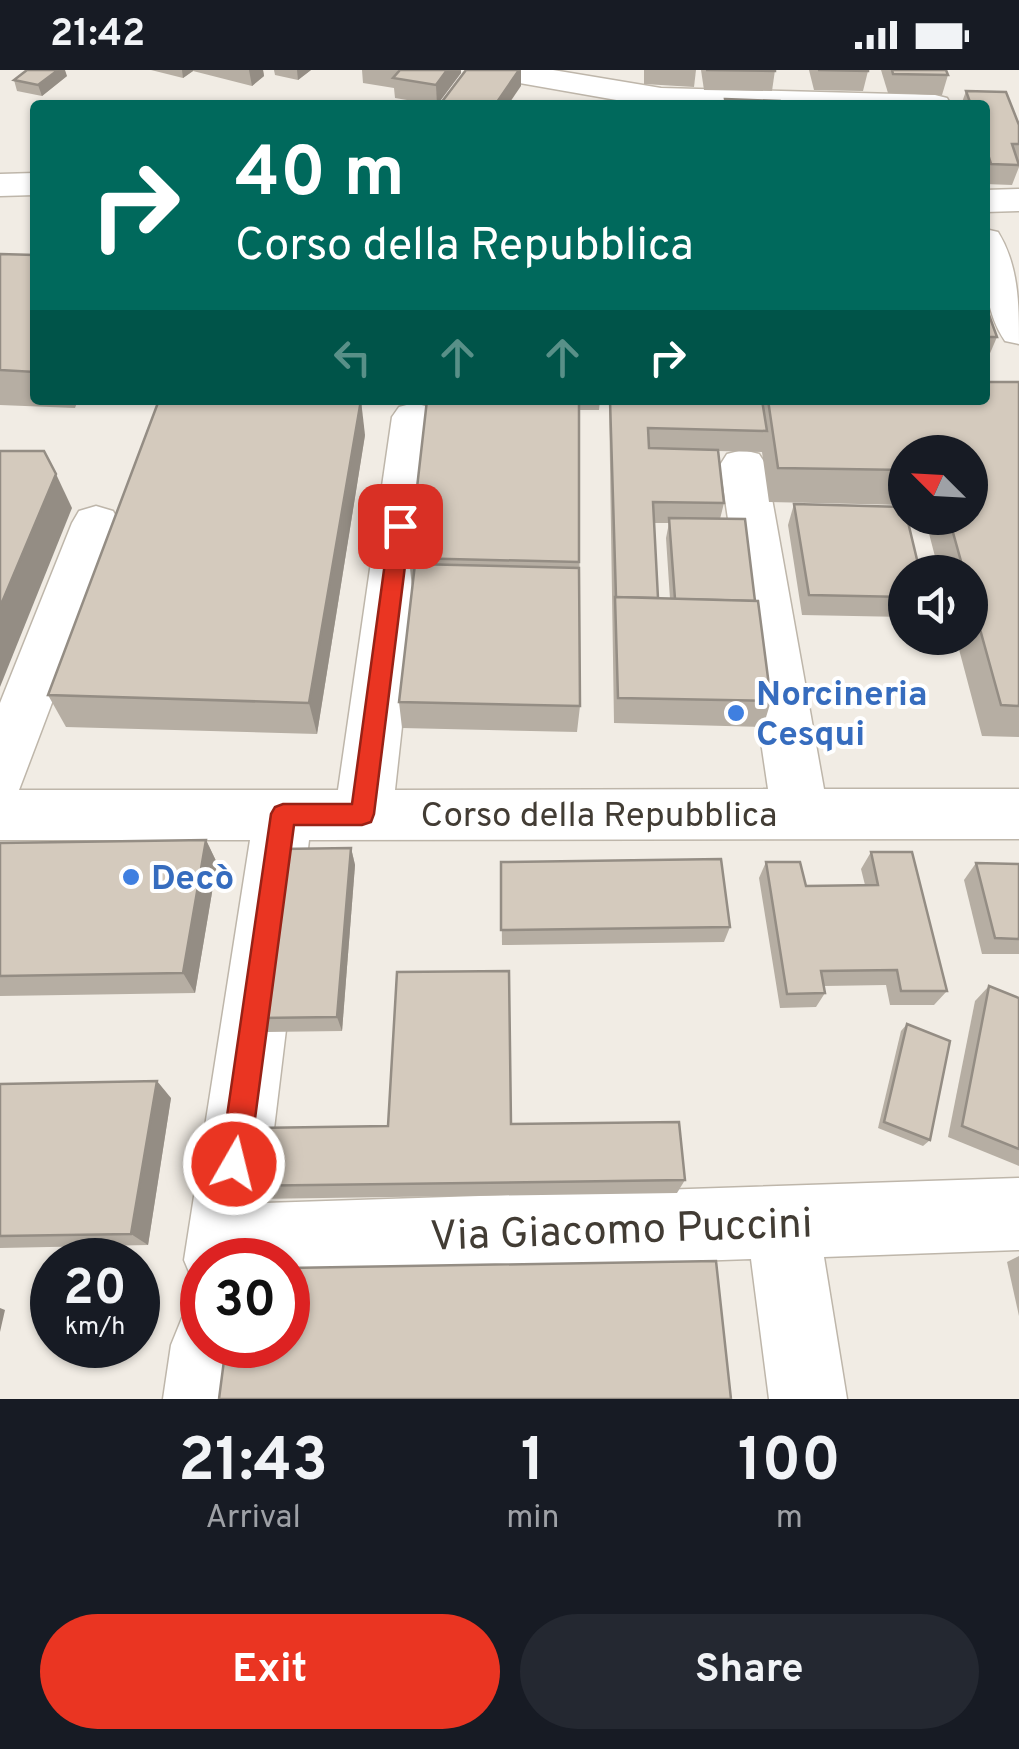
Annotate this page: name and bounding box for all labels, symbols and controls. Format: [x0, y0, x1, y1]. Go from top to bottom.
text: 21:42 [50, 11, 145, 60]
text: 40 m [235, 132, 405, 221]
icon: right [70, 140, 200, 270]
text: Corso della Repubblica [235, 219, 694, 276]
icon: left [325, 330, 380, 385]
icon: ahead [430, 330, 485, 385]
icon: ahead [535, 330, 590, 385]
icon: right [640, 330, 695, 385]
north arrow [888, 435, 988, 535]
map controls [888, 435, 988, 655]
pin [358, 484, 443, 569]
icon: arrive [373, 499, 428, 554]
button: sound [888, 555, 988, 655]
place label: Norcineria Cesqui [756, 674, 927, 758]
marker: Norcineria Cesqui [725, 702, 747, 724]
street label: Corso della Repubblica [421, 795, 777, 839]
place label: Decò [151, 858, 234, 902]
marker: Decò [120, 866, 142, 888]
position arrow [182, 1112, 286, 1216]
street label: Via Giacomo Puccini [429, 1199, 813, 1266]
speed limit sign: 30 [180, 1238, 310, 1368]
text: 20 [63, 1259, 127, 1322]
text: km/h [65, 1312, 125, 1344]
text: 21:43 [178, 1426, 328, 1502]
text: 1 [521, 1426, 545, 1502]
text: 100 [738, 1426, 841, 1502]
text: Arrival [205, 1499, 301, 1539]
text: min [506, 1499, 559, 1539]
text: m [776, 1499, 803, 1539]
button: Exit [40, 1614, 500, 1729]
button: Share [520, 1614, 979, 1729]

